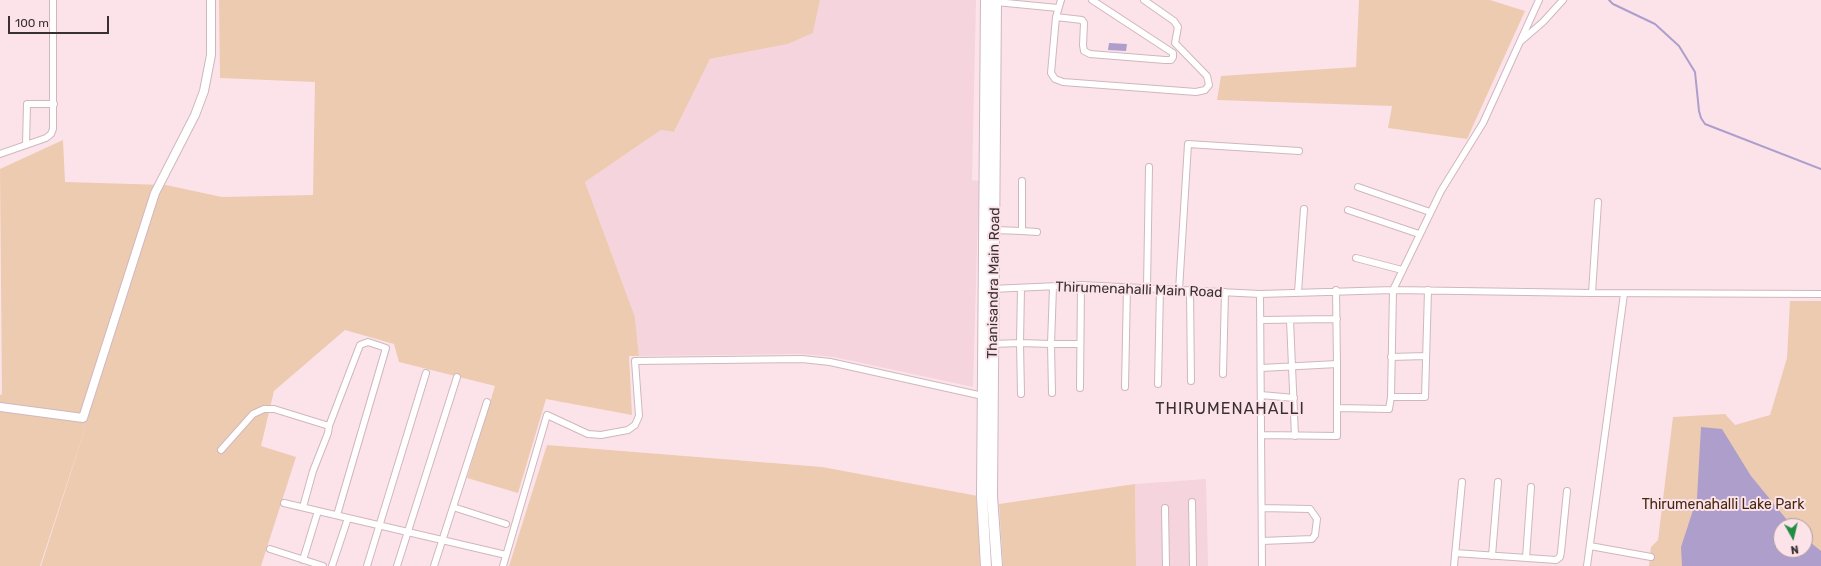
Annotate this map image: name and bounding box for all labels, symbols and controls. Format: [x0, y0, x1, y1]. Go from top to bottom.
scale bar [10, 8, 111, 34]
text: 100 m [15, 16, 49, 30]
street label: Thanisandra Main Road [984, 207, 1004, 359]
street label: Thirumenahalli Main Road [1055, 279, 1223, 301]
district label: THIRUMENAHALLI [1155, 399, 1305, 419]
park label: Thirumenahalli Lake Park [1642, 497, 1804, 513]
north arrow [1773, 518, 1813, 558]
text: N [1790, 542, 1799, 556]

